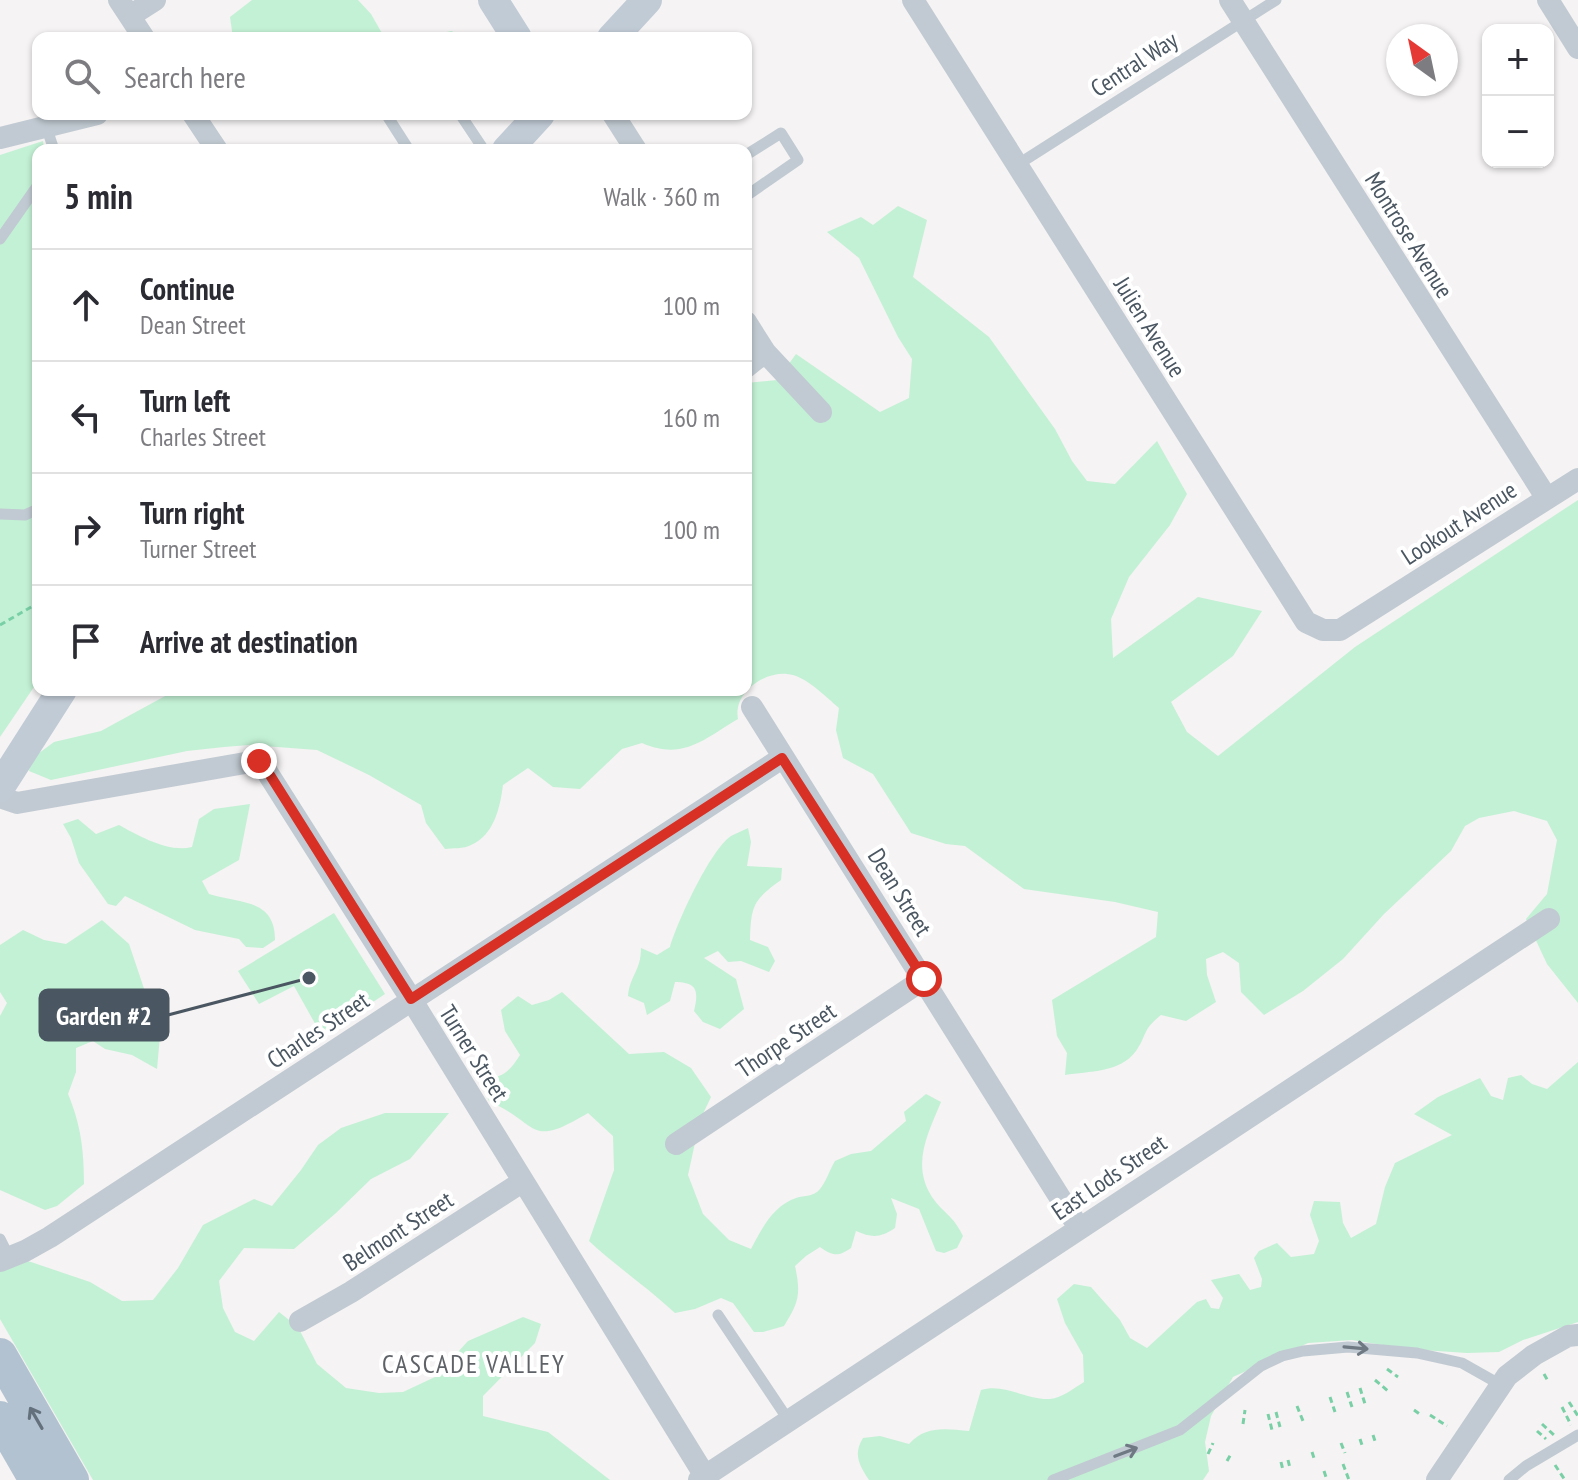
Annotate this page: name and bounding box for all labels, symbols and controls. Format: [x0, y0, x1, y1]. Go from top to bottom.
street label: Central Way [1085, 24, 1183, 104]
north arrow [1386, 24, 1458, 96]
map controls [1482, 24, 1554, 168]
button: + [1482, 24, 1554, 96]
search box [32, 32, 752, 120]
icon: search [60, 54, 104, 98]
text: Search here [124, 57, 246, 96]
button: − [1482, 96, 1554, 168]
street label: Montrose Avenue [1358, 166, 1460, 304]
text: 5 min [64, 174, 133, 218]
text: Walk · 360 m [603, 180, 720, 213]
text: Continue [140, 269, 235, 308]
street label: Julien Avenue [1106, 270, 1193, 383]
icon: ahead [64, 283, 108, 327]
text: 100 m [662, 289, 720, 322]
text: Dean Street [140, 308, 246, 341]
text: Turn left [140, 381, 230, 420]
icon: left [64, 395, 108, 439]
text: 160 m [662, 401, 720, 434]
text: Charles Street [140, 420, 266, 453]
street label: Lookout Avenue [1396, 474, 1522, 572]
text: Turn right [140, 493, 244, 532]
icon: right [64, 507, 108, 551]
text: 100 m [662, 513, 720, 546]
text: Turner Street [140, 532, 256, 565]
icon: arrive [64, 619, 108, 663]
text: Arrive at destination [140, 622, 358, 661]
route end [241, 743, 277, 779]
street label: Dean Street [861, 842, 939, 942]
route start [906, 961, 942, 997]
street label: Charles Street [261, 984, 375, 1075]
callout: Garden #2 [40, 990, 168, 1040]
street label: Thorpe Street [730, 995, 842, 1085]
text: Garden #2 [56, 999, 152, 1032]
street label: Turner Street [432, 999, 516, 1107]
street label: East Lods Street [1046, 1127, 1173, 1227]
street label: Belmont Street [337, 1184, 459, 1278]
one-way arrow [1343, 1341, 1369, 1356]
district label: CASCADE VALLEY [382, 1347, 566, 1380]
one-way arrow [28, 1406, 43, 1430]
one-way arrow [1113, 1444, 1138, 1458]

